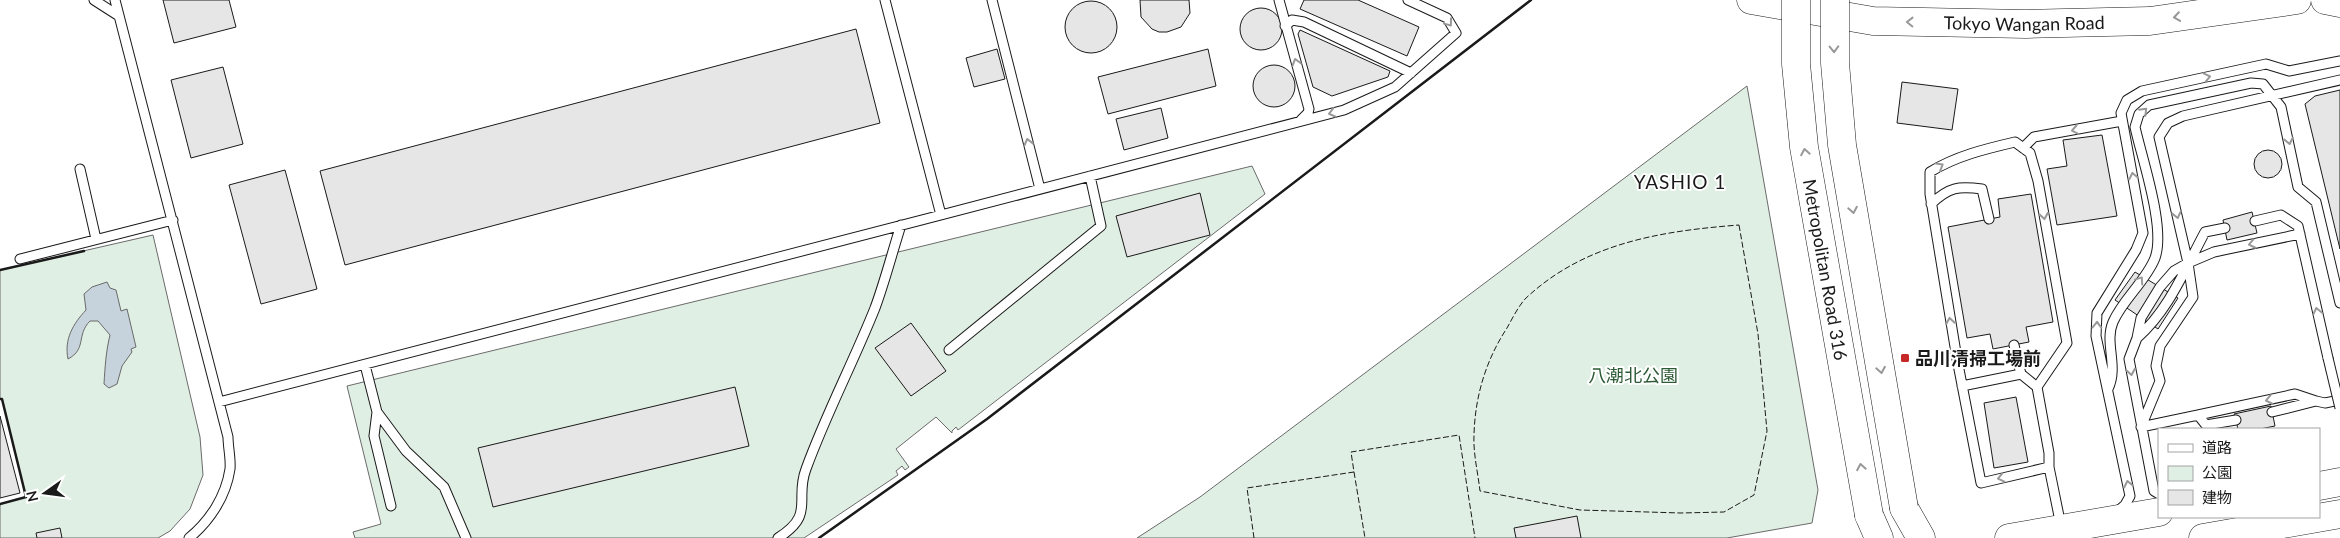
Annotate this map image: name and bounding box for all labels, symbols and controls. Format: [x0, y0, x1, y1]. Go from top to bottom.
street label: Tokyo Wangan Road [1943, 11, 2105, 35]
one-way arrow [2173, 11, 2181, 22]
one-way arrow [1906, 17, 1914, 27]
one-way arrow [1443, 18, 1452, 27]
one-way arrow [1829, 45, 1840, 53]
one-way arrow [1291, 59, 1301, 67]
one-way arrow [2203, 72, 2212, 83]
one-way arrow [1327, 107, 1336, 118]
one-way arrow [2138, 108, 2147, 117]
one-way arrow [2070, 124, 2079, 134]
one-way arrow [2283, 136, 2293, 145]
one-way arrow [1023, 137, 1034, 146]
one-way arrow [1801, 148, 1811, 157]
one-way arrow [1934, 163, 1943, 173]
district label: YASHIO 1 [1634, 170, 1726, 193]
one-way arrow [2128, 172, 2139, 180]
street label: Metropolitan Road 316 [1799, 177, 1852, 362]
one-way arrow [1848, 206, 1858, 214]
one-way arrow [2171, 210, 2182, 219]
one-way arrow [2039, 212, 2049, 221]
one-way arrow [2248, 238, 2257, 249]
one-way arrow [2134, 276, 2144, 285]
one-way arrow [2313, 306, 2323, 315]
one-way arrow [1946, 317, 1956, 326]
one-way arrow [2091, 320, 2102, 328]
place label: 品川清掃工場前 [1915, 347, 2041, 369]
marker: 品川清掃工場前 [1899, 352, 1911, 364]
park label: 八潮北公園 [1588, 364, 1678, 386]
one-way arrow [1875, 366, 1885, 374]
one-way arrow [2125, 368, 2135, 377]
one-way arrow [2264, 394, 2273, 405]
legend [2158, 428, 2320, 518]
text: 道路 [2202, 438, 2232, 456]
one-way arrow [1856, 463, 1866, 472]
text: 公園 [2202, 463, 2232, 481]
north arrow [20, 468, 70, 518]
one-way arrow [1997, 472, 2006, 483]
one-way arrow [2123, 480, 2134, 488]
text: 建物 [2202, 488, 2232, 506]
text: N [22, 489, 41, 504]

